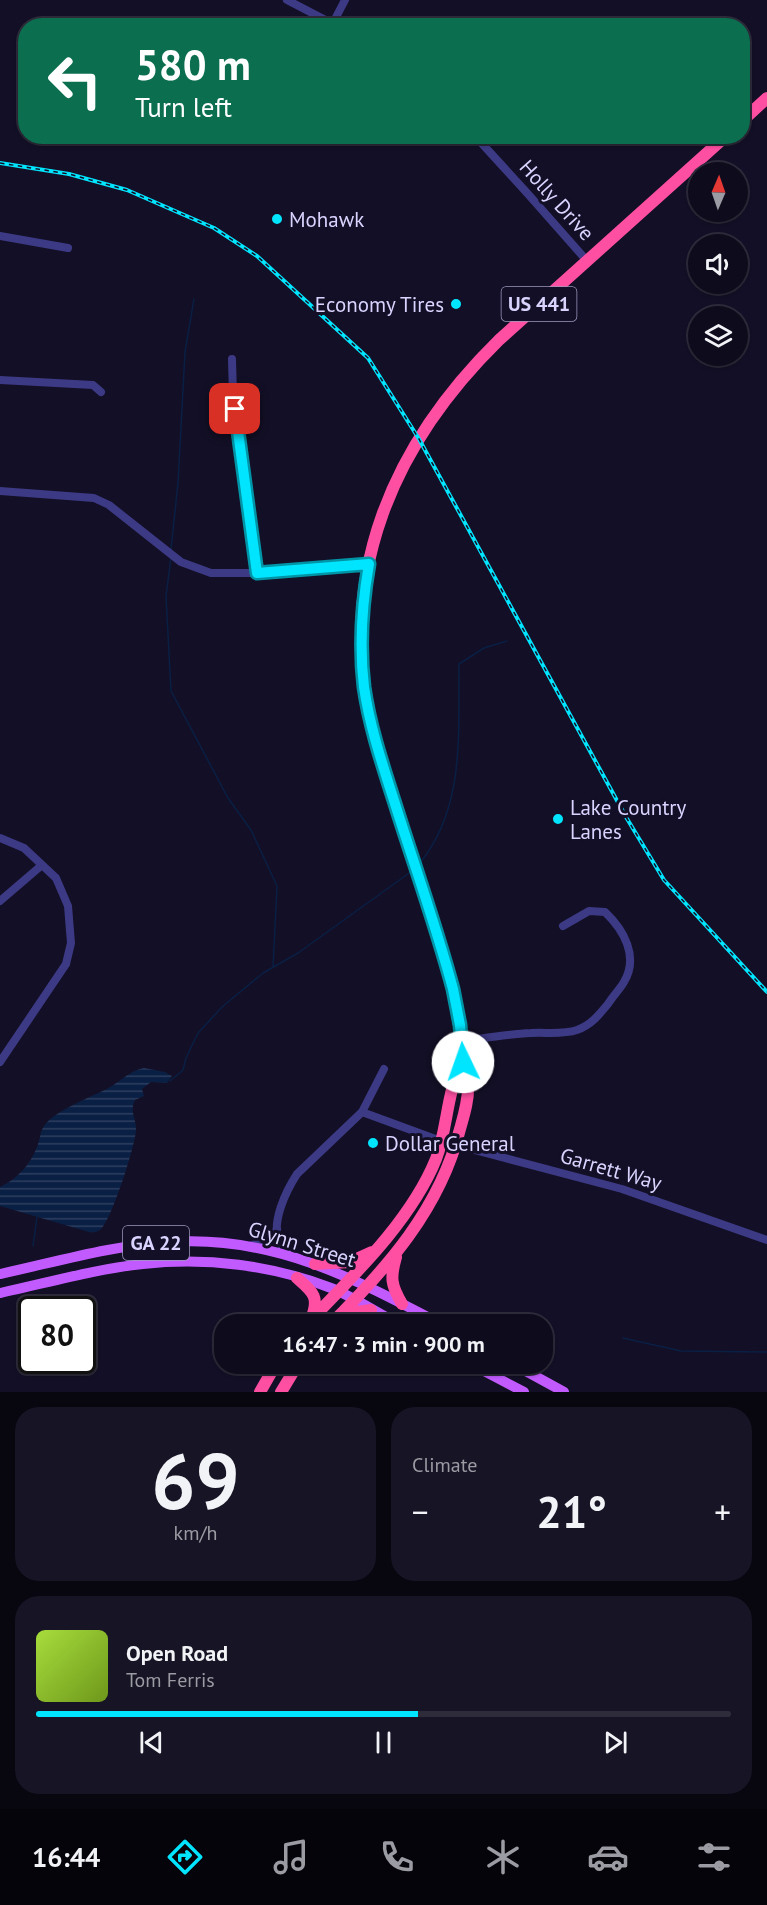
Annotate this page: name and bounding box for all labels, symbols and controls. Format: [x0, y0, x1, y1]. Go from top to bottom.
text: 580 m [135, 37, 251, 92]
icon: left [36, 42, 114, 120]
text: Turn left [135, 90, 232, 124]
street label: Holly Drive [514, 154, 600, 246]
north arrow [688, 162, 748, 222]
map controls [688, 162, 748, 366]
place label: Mohawk [289, 206, 364, 233]
marker: Mohawk [270, 212, 284, 226]
button: sound [688, 234, 748, 294]
road number: US 441 [502, 287, 576, 321]
place label: Economy Tires [315, 291, 444, 318]
marker: Economy Tires [449, 297, 463, 311]
button: layers [688, 306, 748, 366]
pin [209, 383, 260, 434]
icon: arrive [218, 392, 251, 425]
place label: Lake Country Lanes [570, 794, 687, 845]
marker: Lake Country Lanes [551, 812, 565, 826]
position arrow [431, 1030, 495, 1094]
place label: Dollar General [385, 1130, 515, 1157]
marker: Dollar General [366, 1136, 380, 1150]
street label: Garrett Way [557, 1142, 665, 1196]
street label: Glynn Street [245, 1215, 359, 1273]
road number: GA 22 [123, 1226, 189, 1260]
speed limit sign: 80 [18, 1296, 96, 1374]
text: 16:47 · 3 min · 900 m [282, 1330, 485, 1358]
text: 69 [151, 1430, 240, 1531]
text: Climate [412, 1452, 478, 1478]
text: 21° [536, 1482, 607, 1540]
text: − [412, 1490, 429, 1533]
text: + [714, 1490, 731, 1533]
text: km/h [174, 1520, 217, 1546]
text: Open Road [126, 1639, 228, 1667]
text: Tom Ferris [126, 1667, 215, 1693]
icon: previous [135, 1726, 168, 1759]
icon: pause [367, 1726, 400, 1759]
icon: next [599, 1726, 632, 1759]
icon: directions [164, 1836, 206, 1878]
icon: music [270, 1836, 312, 1878]
icon: phone [376, 1836, 418, 1878]
icon: climate [482, 1836, 524, 1878]
icon: car [587, 1836, 629, 1878]
icon: filters [693, 1836, 735, 1878]
text: 16:44 [32, 1840, 100, 1874]

